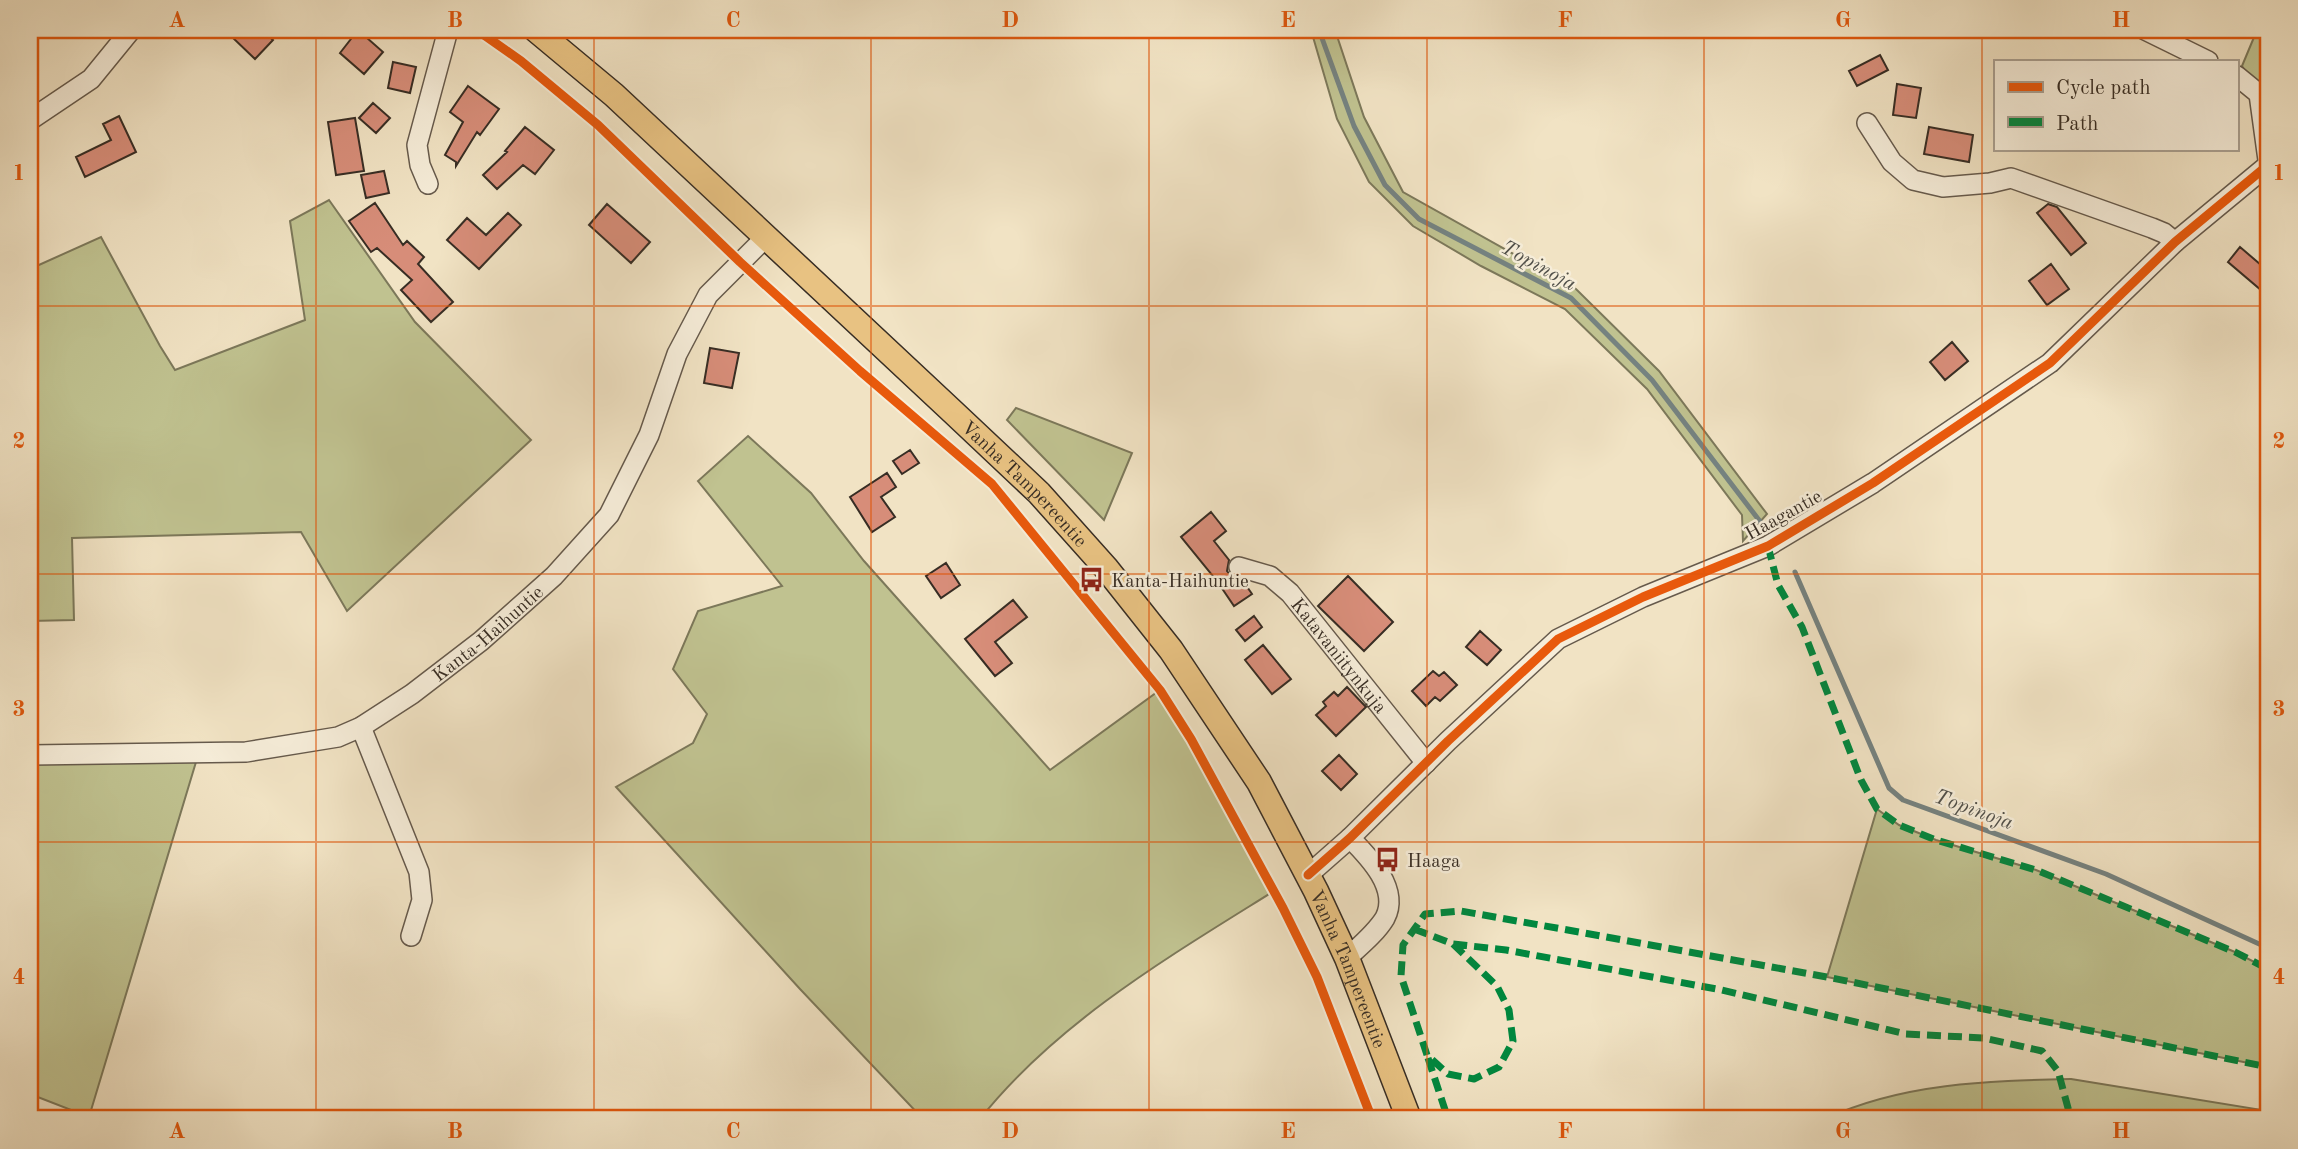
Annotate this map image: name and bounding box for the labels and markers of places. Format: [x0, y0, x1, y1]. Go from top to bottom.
bus stop icon: Kanta-Haihuntie [1077, 566, 1105, 594]
place label: Kanta-Haihuntie [1111, 573, 1249, 592]
bus stop icon: Haaga [1373, 846, 1401, 874]
place label: Haaga [1407, 853, 1461, 872]

